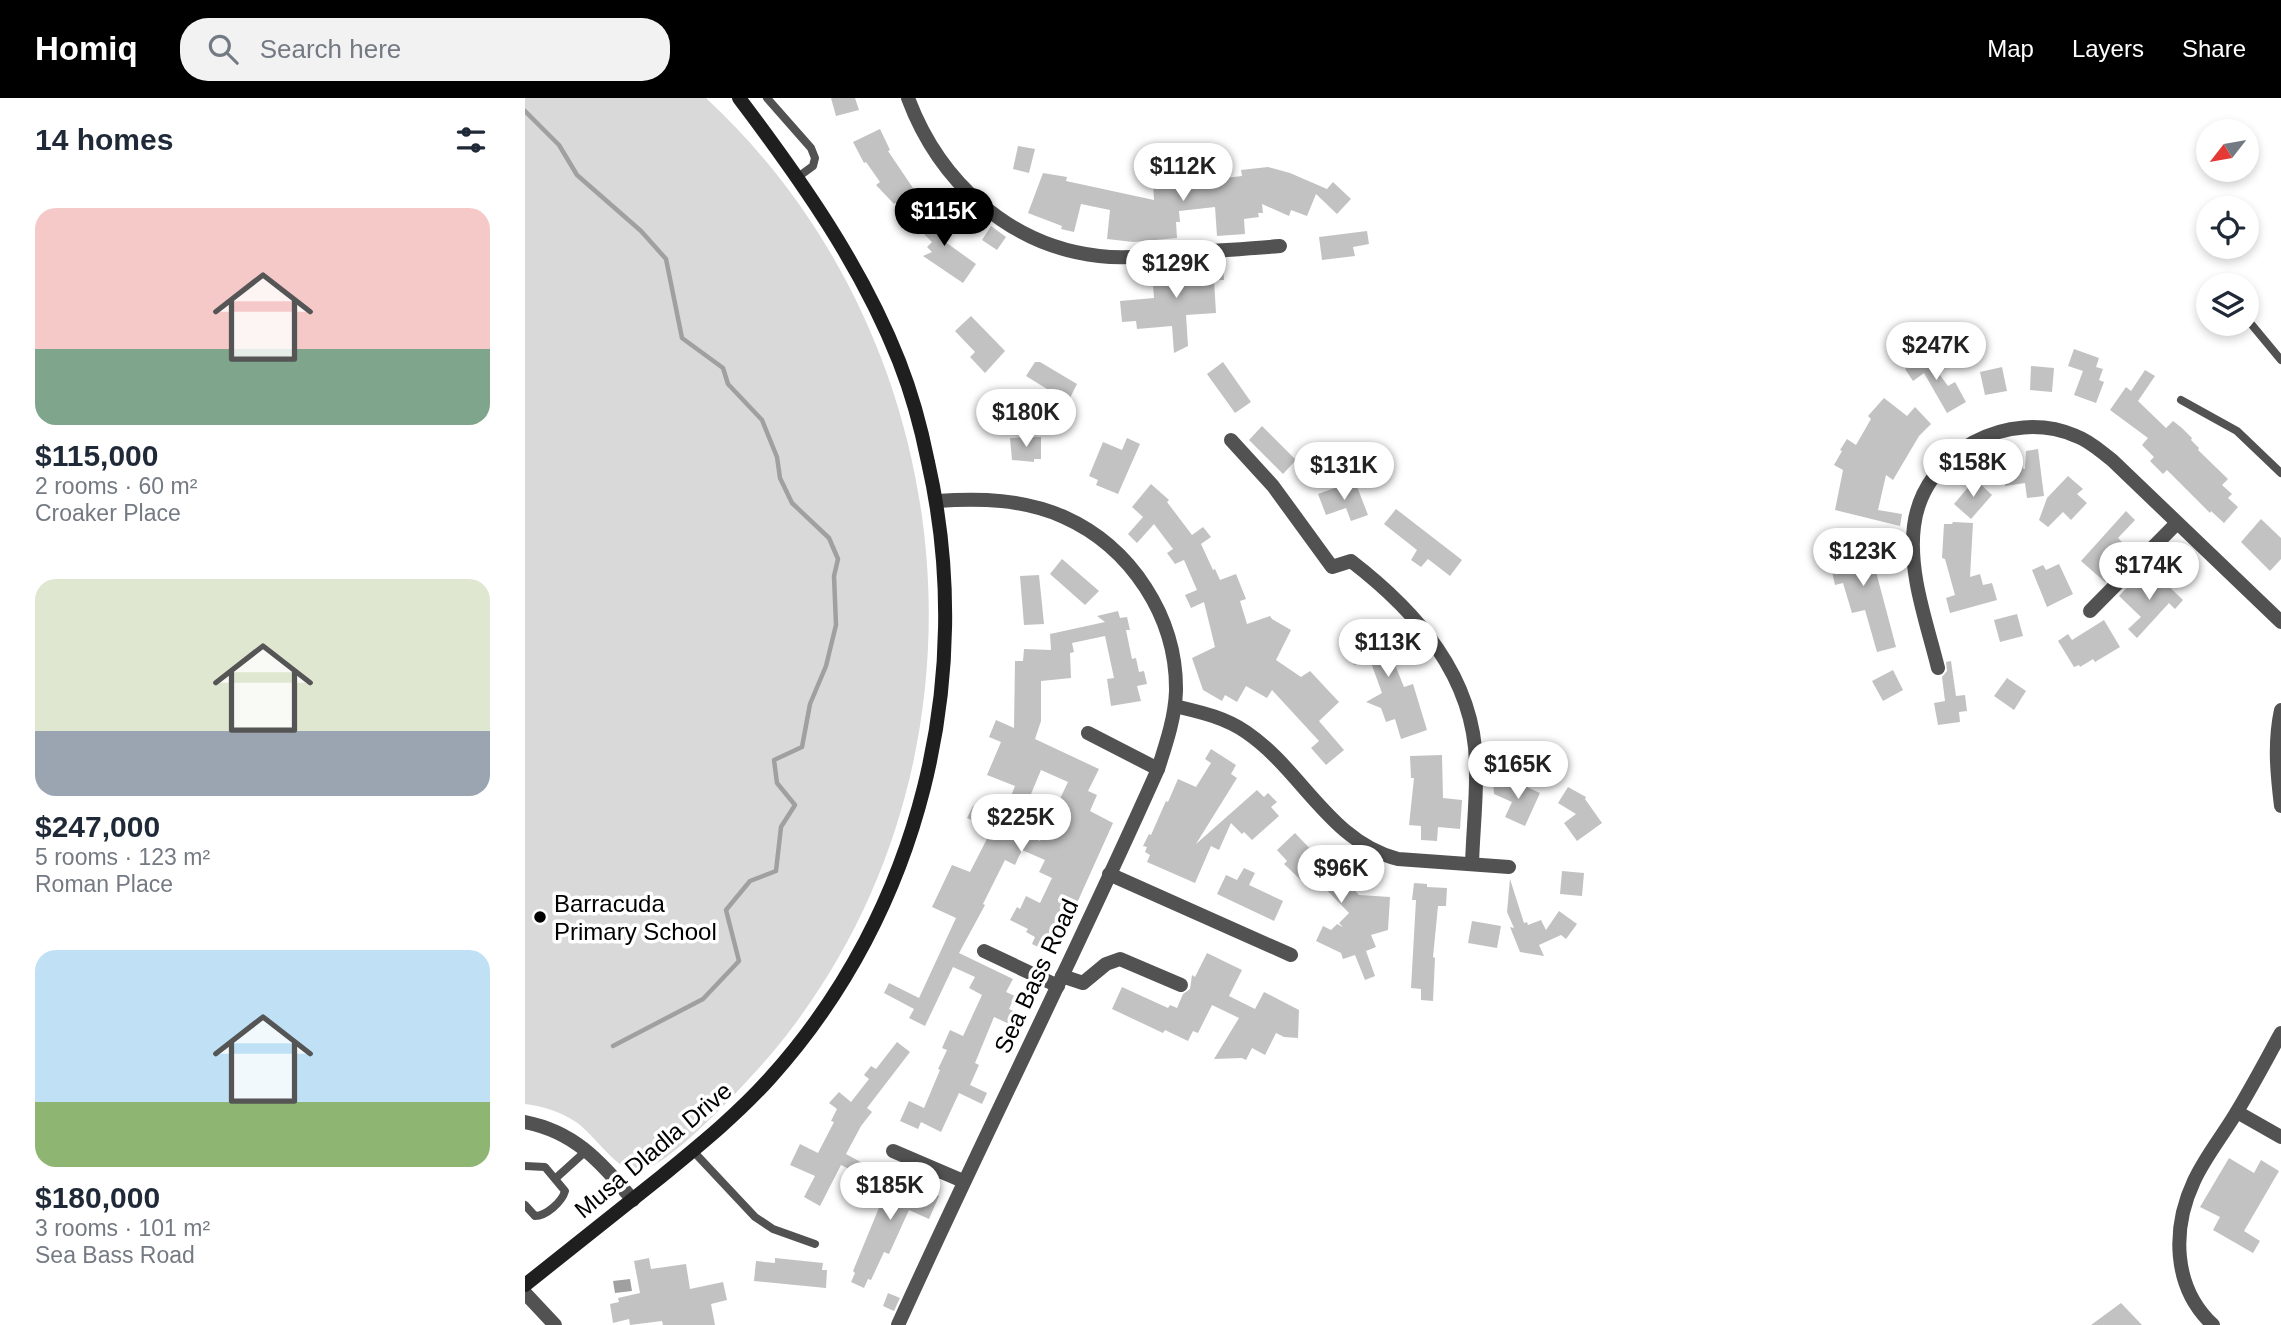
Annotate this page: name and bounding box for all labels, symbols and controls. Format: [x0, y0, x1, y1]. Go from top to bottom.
search box [180, 18, 670, 81]
text: Homiq [35, 30, 138, 67]
icon: search [204, 30, 242, 68]
text: Search here [260, 34, 401, 64]
text: Map [1987, 35, 2034, 62]
text: Layers [2072, 35, 2144, 62]
text: Share [2182, 35, 2246, 62]
north arrow [2196, 119, 2259, 182]
map controls [2196, 119, 2259, 336]
icon: filters [452, 121, 490, 159]
text: 14 homes [35, 123, 173, 156]
pin: $112K [1134, 144, 1232, 203]
text: $112K [1150, 153, 1216, 179]
pin: $115K [895, 188, 993, 248]
button: locate [2196, 196, 2259, 259]
text: $115K [911, 198, 977, 224]
pin: $129K [1127, 240, 1225, 300]
text: $129K [1142, 250, 1210, 276]
icon: home [200, 254, 326, 380]
button: layers [2196, 273, 2259, 336]
pin: $247K [1887, 322, 1985, 382]
text: $247K [1902, 332, 1970, 358]
pin: $180K [977, 390, 1075, 449]
text: $180K [992, 399, 1060, 425]
text: $115,000 [35, 439, 158, 472]
pin: $158K [1924, 440, 2022, 499]
pin: $131K [1295, 442, 1393, 502]
text: $158K [1939, 449, 2007, 475]
text: $131K [1310, 452, 1378, 478]
text: 2 rooms · 60 m² [35, 473, 197, 499]
text: Croaker Place [35, 500, 181, 526]
pin: $123K [1814, 528, 1912, 588]
text: $123K [1829, 538, 1897, 564]
pin: $174K [2100, 542, 2198, 602]
text: $174K [2115, 552, 2183, 578]
pin: $113K [1339, 620, 1437, 679]
icon: home [200, 625, 326, 751]
text: $113K [1355, 629, 1421, 655]
pin: $165K [1469, 742, 1567, 801]
text: $165K [1484, 751, 1552, 777]
pin: $225K [972, 794, 1070, 854]
text: $225K [987, 804, 1055, 830]
text: $247,000 [35, 810, 160, 843]
text: 5 rooms · 123 m² [35, 844, 210, 870]
pin: $96K [1300, 846, 1382, 905]
text: $96K [1314, 855, 1368, 881]
text: Roman Place [35, 871, 173, 897]
place label: Barracuda Primary School [554, 890, 717, 945]
street label: Sea Bass Road [989, 895, 1083, 1057]
marker: Barracuda Primary School [532, 909, 548, 925]
icon: home [200, 996, 326, 1122]
street label: Musa Dladla Drive [569, 1077, 737, 1223]
pin: $185K [841, 1162, 939, 1222]
text: $185K [856, 1172, 924, 1198]
text: $180,000 [35, 1181, 160, 1214]
text: 3 rooms · 101 m² [35, 1215, 210, 1241]
text: Sea Bass Road [35, 1242, 195, 1268]

